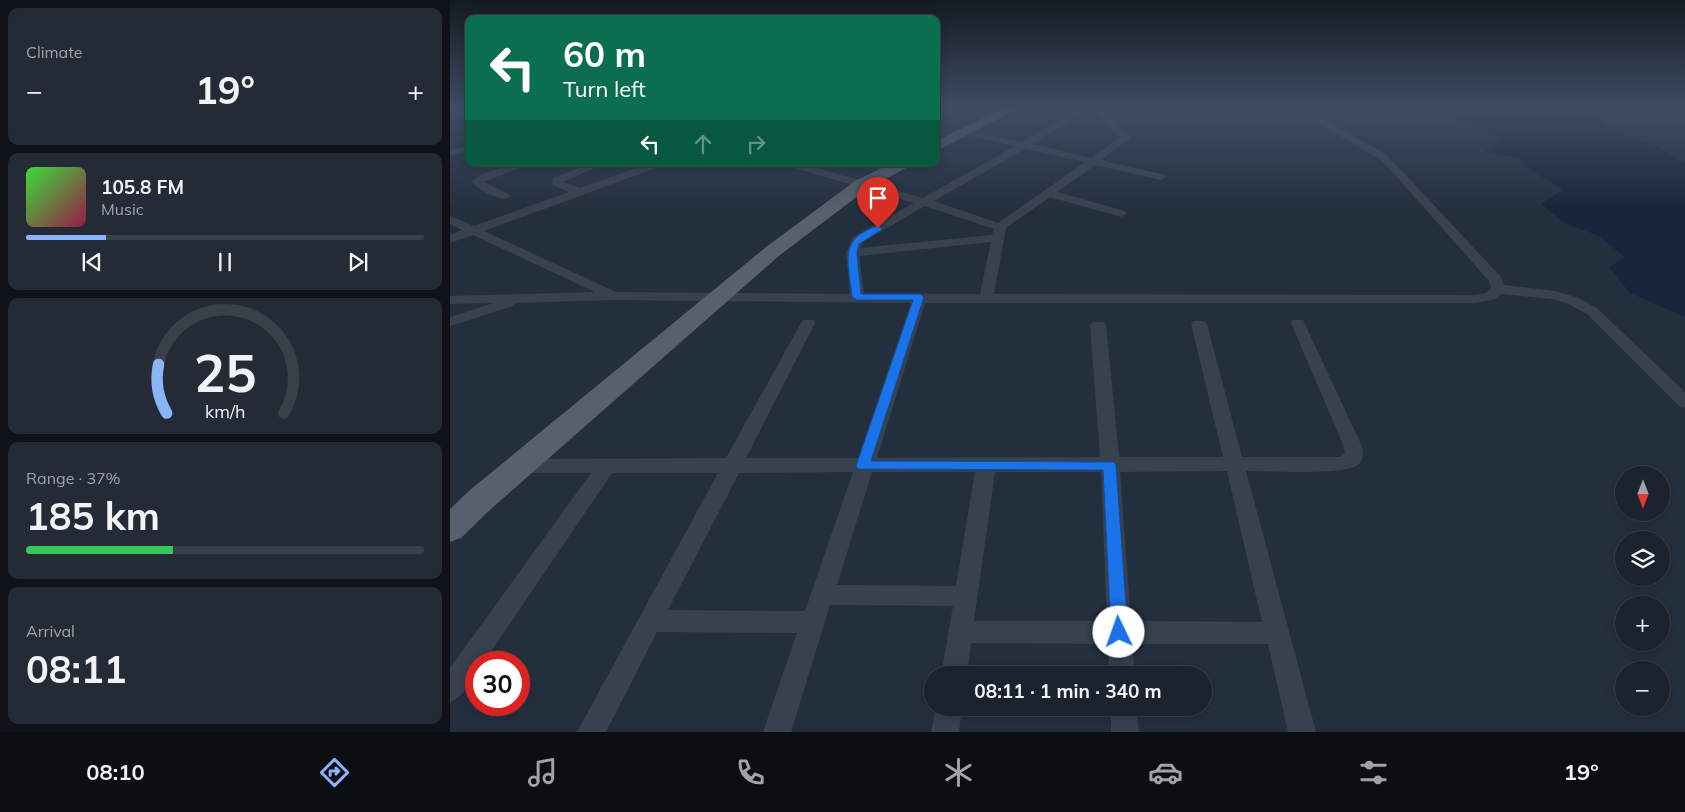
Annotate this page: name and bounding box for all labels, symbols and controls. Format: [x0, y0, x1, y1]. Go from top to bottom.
text: 60 m [563, 32, 646, 76]
icon: left [480, 35, 545, 100]
text: Climate [26, 42, 82, 62]
text: 19° [195, 66, 255, 114]
text: − [26, 73, 43, 108]
text: + [407, 73, 424, 108]
text: Turn left [563, 75, 646, 103]
icon: left [636, 130, 664, 158]
icon: ahead [689, 130, 717, 158]
icon: right [742, 130, 770, 158]
text: 105.8 FM [101, 175, 184, 199]
pin [857, 177, 899, 228]
icon: arrive [864, 184, 892, 212]
text: Music [101, 199, 144, 219]
icon: previous [78, 248, 106, 276]
icon: pause [211, 248, 239, 276]
icon: next [344, 248, 372, 276]
text: 25 [194, 340, 256, 405]
text: km/h [205, 400, 245, 422]
north arrow [1615, 466, 1670, 521]
map controls [1615, 466, 1670, 716]
text: Range · 37% [26, 468, 121, 488]
text: 185 km [26, 492, 160, 540]
button: layers [1615, 531, 1670, 586]
button: + [1615, 596, 1670, 651]
position arrow [1092, 605, 1144, 657]
text: Arrival [26, 621, 75, 641]
text: 08:11 [26, 645, 127, 693]
speed limit sign: 30 [465, 651, 530, 716]
button: − [1615, 661, 1670, 716]
text: 08:11 · 1 min · 340 m [974, 679, 1162, 703]
icon: directions [317, 755, 352, 790]
icon: music [525, 755, 560, 790]
icon: phone [733, 755, 768, 790]
icon: climate [941, 755, 976, 790]
icon: car [1148, 755, 1183, 790]
icon: filters [1356, 755, 1391, 790]
text: 08:10 [86, 758, 145, 786]
text: 19° [1564, 758, 1599, 786]

